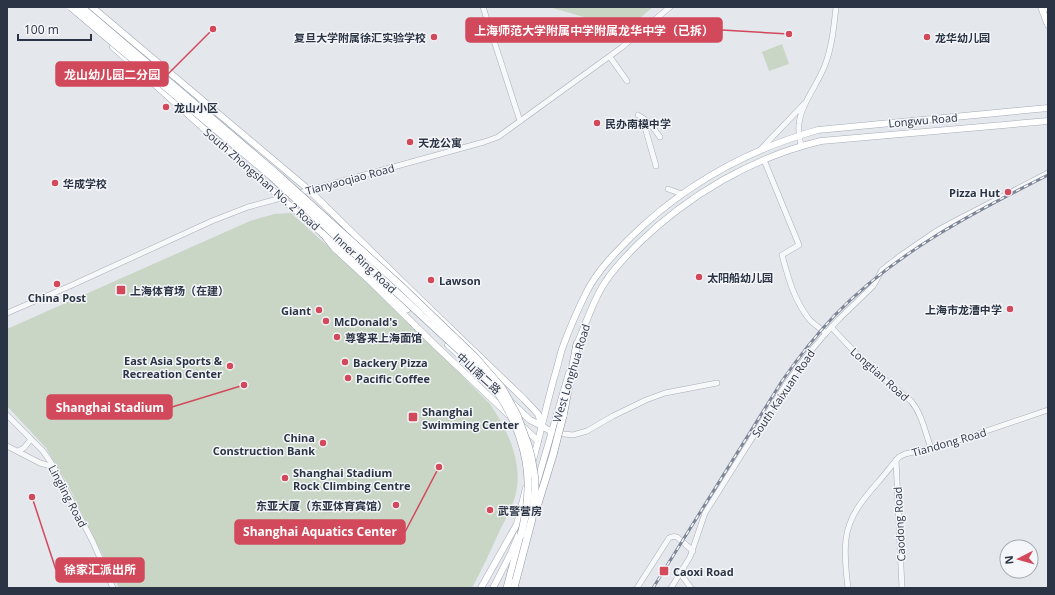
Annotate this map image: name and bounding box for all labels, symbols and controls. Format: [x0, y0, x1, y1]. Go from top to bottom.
scale bar [18, 16, 91, 42]
callout: 上海师范大学附属中学附属龙华中学（已拆） [466, 18, 722, 42]
text: 100 m [24, 21, 59, 38]
text: 上海师范大学附属中学附属龙华中学（已拆） [474, 22, 714, 39]
place label: 复旦大学附属徐汇实验学校 [294, 30, 426, 45]
place label: 龙华幼儿园 [935, 30, 990, 45]
marker: 复旦大学附属徐汇实验学校 [429, 32, 439, 42]
marker: 龙华幼儿园 [922, 32, 932, 42]
callout: 龙山幼儿园二分园 [56, 62, 168, 86]
text: 龙山幼儿园二分园 [64, 66, 160, 83]
place label: 龙山小区 [174, 100, 218, 115]
marker: 龙山小区 [161, 102, 171, 112]
street label: Longwu Road [888, 110, 958, 130]
place label: 民办南模中学 [605, 116, 671, 131]
marker: 民办南模中学 [592, 118, 602, 128]
street label: South Zhongshan No. 2 Road [201, 124, 323, 234]
place label: 天龙公寓 [418, 135, 462, 150]
marker: 天龙公寓 [405, 137, 415, 147]
street label: Tianyaoqiao Road [304, 160, 396, 198]
place label: 华成学校 [63, 176, 107, 191]
marker: 华成学校 [50, 178, 60, 188]
place label: Pizza Hut [949, 185, 1000, 200]
marker: Pizza Hut [1003, 187, 1013, 197]
street label: Inner Ring Road [330, 230, 400, 296]
place label: 太阳船幼儿园 [707, 270, 773, 285]
marker: 太阳船幼儿园 [694, 272, 704, 282]
place label: Lawson [439, 273, 481, 288]
marker: Lawson [426, 275, 436, 285]
marker: China Post [52, 279, 62, 289]
place label: 上海体育场（在建） [130, 283, 229, 298]
marker: 上海体育场（在建） [115, 284, 127, 296]
place label: China Post [28, 290, 86, 305]
place label: 上海市龙漕中学 [925, 302, 1002, 317]
place label: Giant [281, 303, 311, 318]
marker: 上海市龙漕中学 [1005, 304, 1015, 314]
marker: Giant [314, 305, 324, 315]
place label: McDonald's [334, 314, 398, 329]
marker: McDonald's [321, 316, 331, 326]
street label: West Longhua Road [549, 322, 593, 424]
place label: 尊客来上海面馆 [345, 330, 422, 345]
marker: 尊客来上海面馆 [332, 332, 342, 342]
street label: Longtian Road [848, 344, 912, 404]
street label: South Kaixuan Road [748, 346, 818, 440]
street label: 中山南二路 [454, 349, 504, 397]
place label: East Asia Sports & Recreation Center [122, 353, 223, 381]
place label: Backery Pizza [353, 355, 428, 370]
marker: Backery Pizza [340, 357, 350, 367]
marker: East Asia Sports & Recreation Center [225, 361, 235, 371]
place label: Pacific Coffee [356, 371, 431, 386]
marker: Pacific Coffee [343, 373, 353, 383]
callout: Shanghai Stadium [47, 395, 172, 419]
text: Shanghai Stadium [56, 399, 164, 416]
place label: Shanghai Swimming Center [422, 404, 519, 432]
marker: Shanghai Swimming Center [407, 411, 419, 423]
street label: Tiandong Road [910, 424, 988, 460]
place label: China Construction Bank [213, 430, 315, 458]
marker: China Construction Bank [318, 438, 328, 448]
street label: Lingling Road [45, 462, 91, 530]
place label: Shanghai Stadium Rock Climbing Centre [293, 465, 411, 493]
marker: Shanghai Stadium Rock Climbing Centre [280, 473, 290, 483]
street label: Caodong Road [890, 486, 908, 562]
place label: 东亚大厦（东亚体育宾馆） [256, 498, 388, 513]
marker: 东亚大厦（东亚体育宾馆） [391, 500, 401, 510]
place label: 武警营房 [498, 503, 542, 518]
marker: 武警营房 [485, 505, 495, 515]
callout: Shanghai Aquatics Center [235, 520, 405, 544]
text: Shanghai Aquatics Center [243, 523, 397, 540]
north arrow [999, 539, 1039, 579]
text: N [1001, 555, 1016, 565]
callout: 徐家汇派出所 [56, 558, 144, 582]
text: 徐家汇派出所 [64, 561, 136, 578]
place label: Caoxi Road [673, 564, 734, 579]
marker: Caoxi Road [658, 565, 670, 577]

